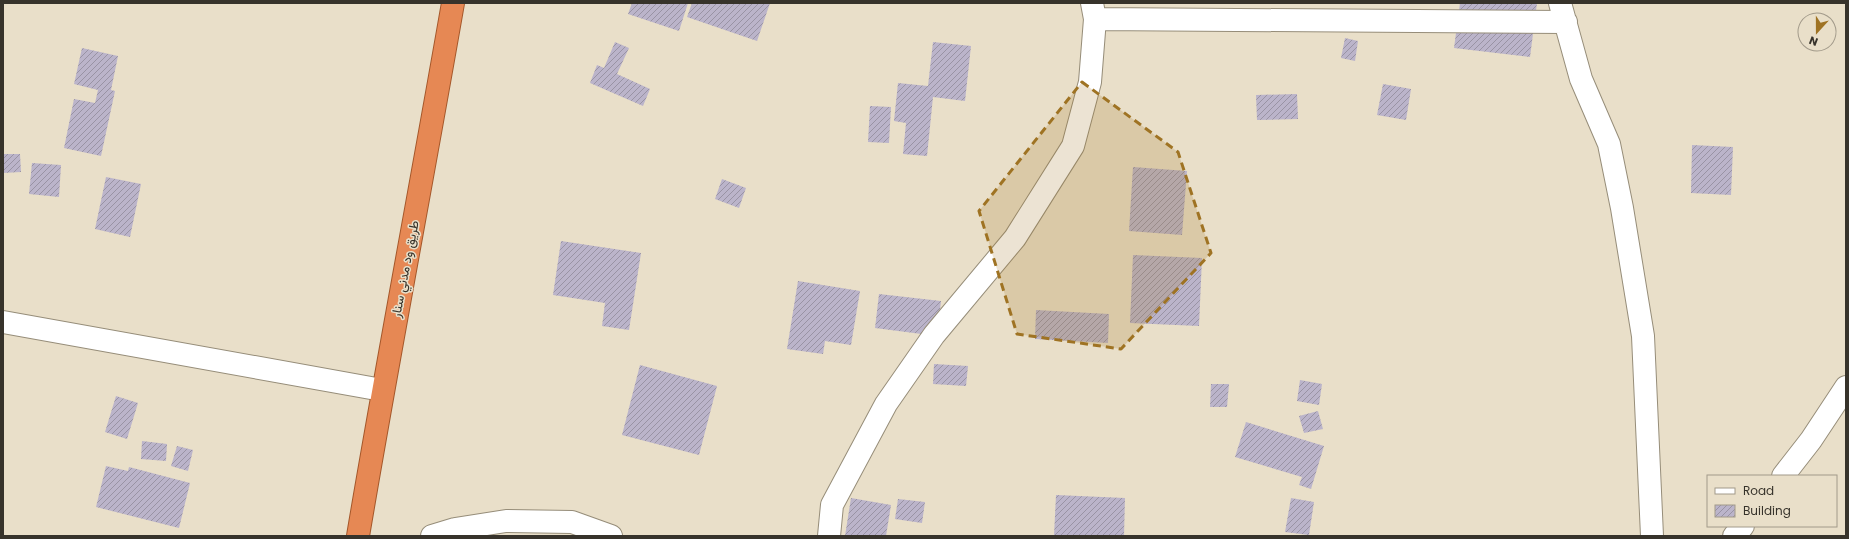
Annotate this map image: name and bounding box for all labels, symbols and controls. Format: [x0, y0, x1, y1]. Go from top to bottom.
north arrow [1797, 12, 1837, 52]
text: N [1807, 32, 1820, 50]
street label: طريق ود مدني سنار [386, 219, 425, 320]
legend [1707, 475, 1837, 527]
text: Road [1743, 482, 1774, 499]
text: Building [1743, 502, 1791, 519]

